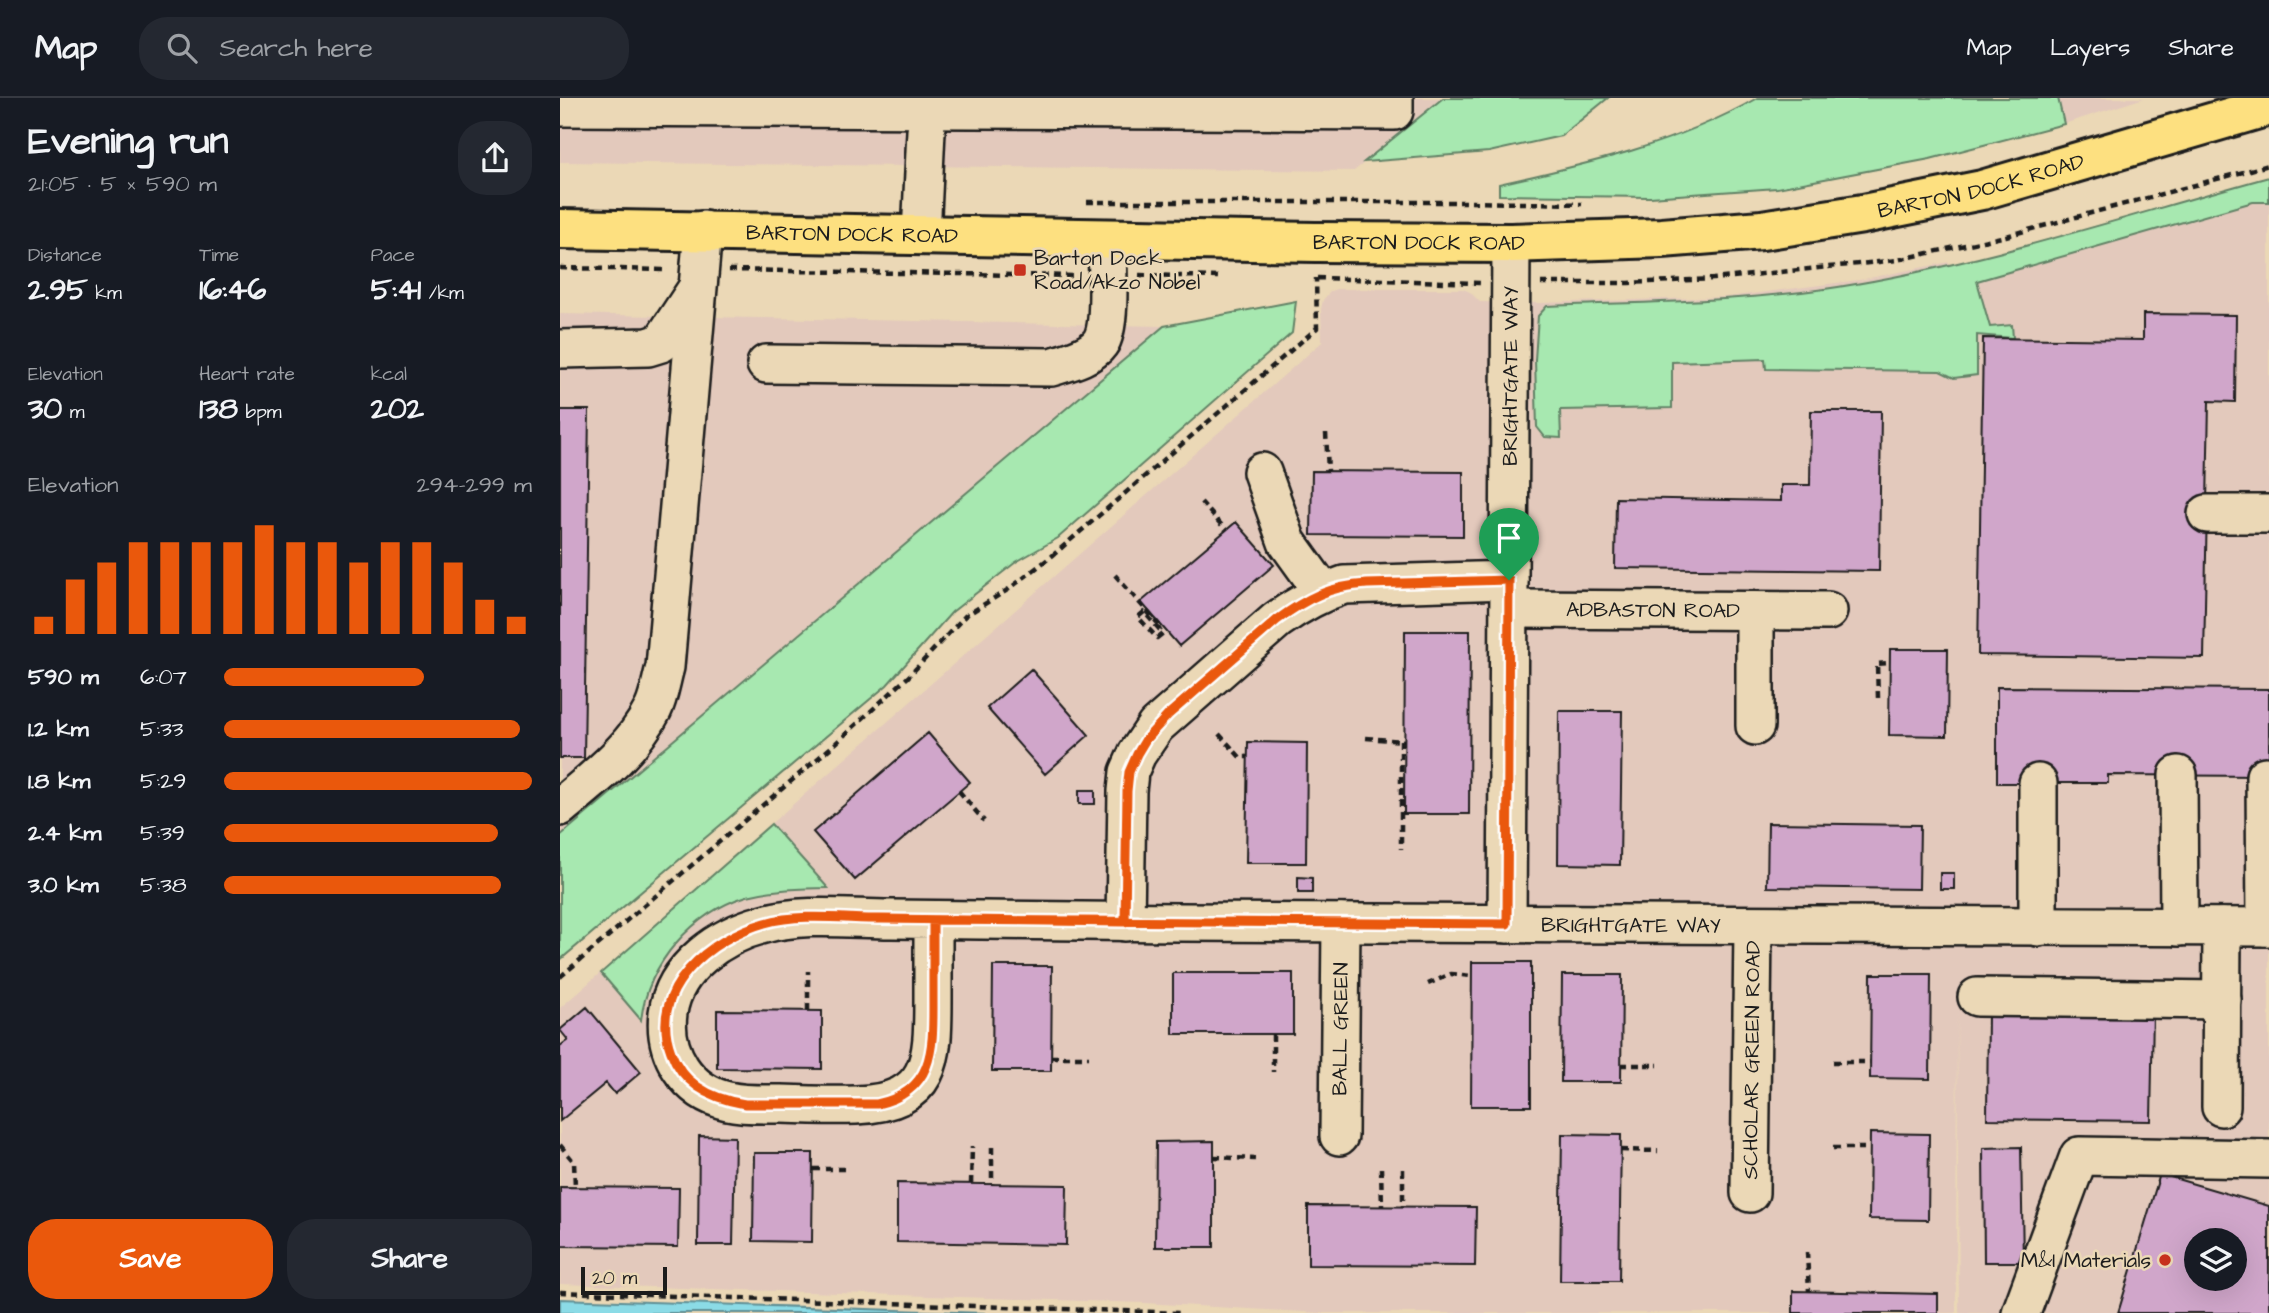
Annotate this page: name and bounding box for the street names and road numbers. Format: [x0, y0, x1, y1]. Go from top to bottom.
street label: BARTON DOCK ROAD [1875, 147, 2088, 226]
street label: BARTON DOCK ROAD [746, 218, 959, 251]
street label: BARTON DOCK ROAD [1313, 228, 1526, 258]
street label: BRIGHTGATE WAY [1496, 286, 1526, 466]
street label: ADBASTON ROAD [1566, 595, 1740, 625]
street label: BRIGHTGATE WAY [1541, 911, 1721, 941]
street label: SCHOLAR GREEN ROAD [1736, 940, 1768, 1180]
street label: BALL GREEN [1325, 962, 1356, 1096]

